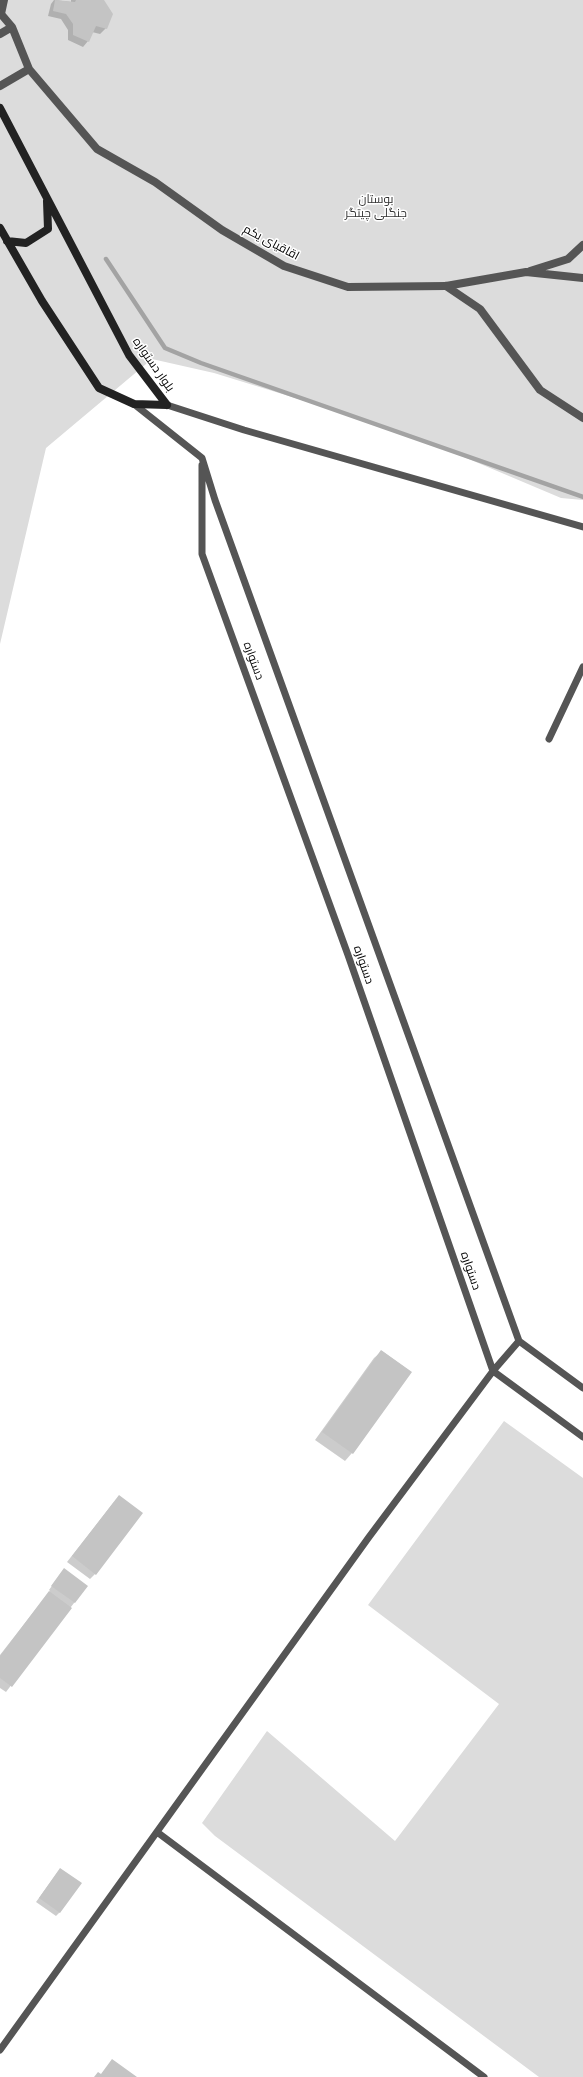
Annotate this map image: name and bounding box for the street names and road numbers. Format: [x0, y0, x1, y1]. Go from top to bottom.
street label: اقاقیای یکم [241, 222, 301, 264]
street label: بلوار دستواره [129, 335, 177, 395]
street label: دستواره [239, 640, 267, 682]
street label: دستواره [350, 944, 376, 986]
street label: دستواره [457, 1250, 483, 1292]

